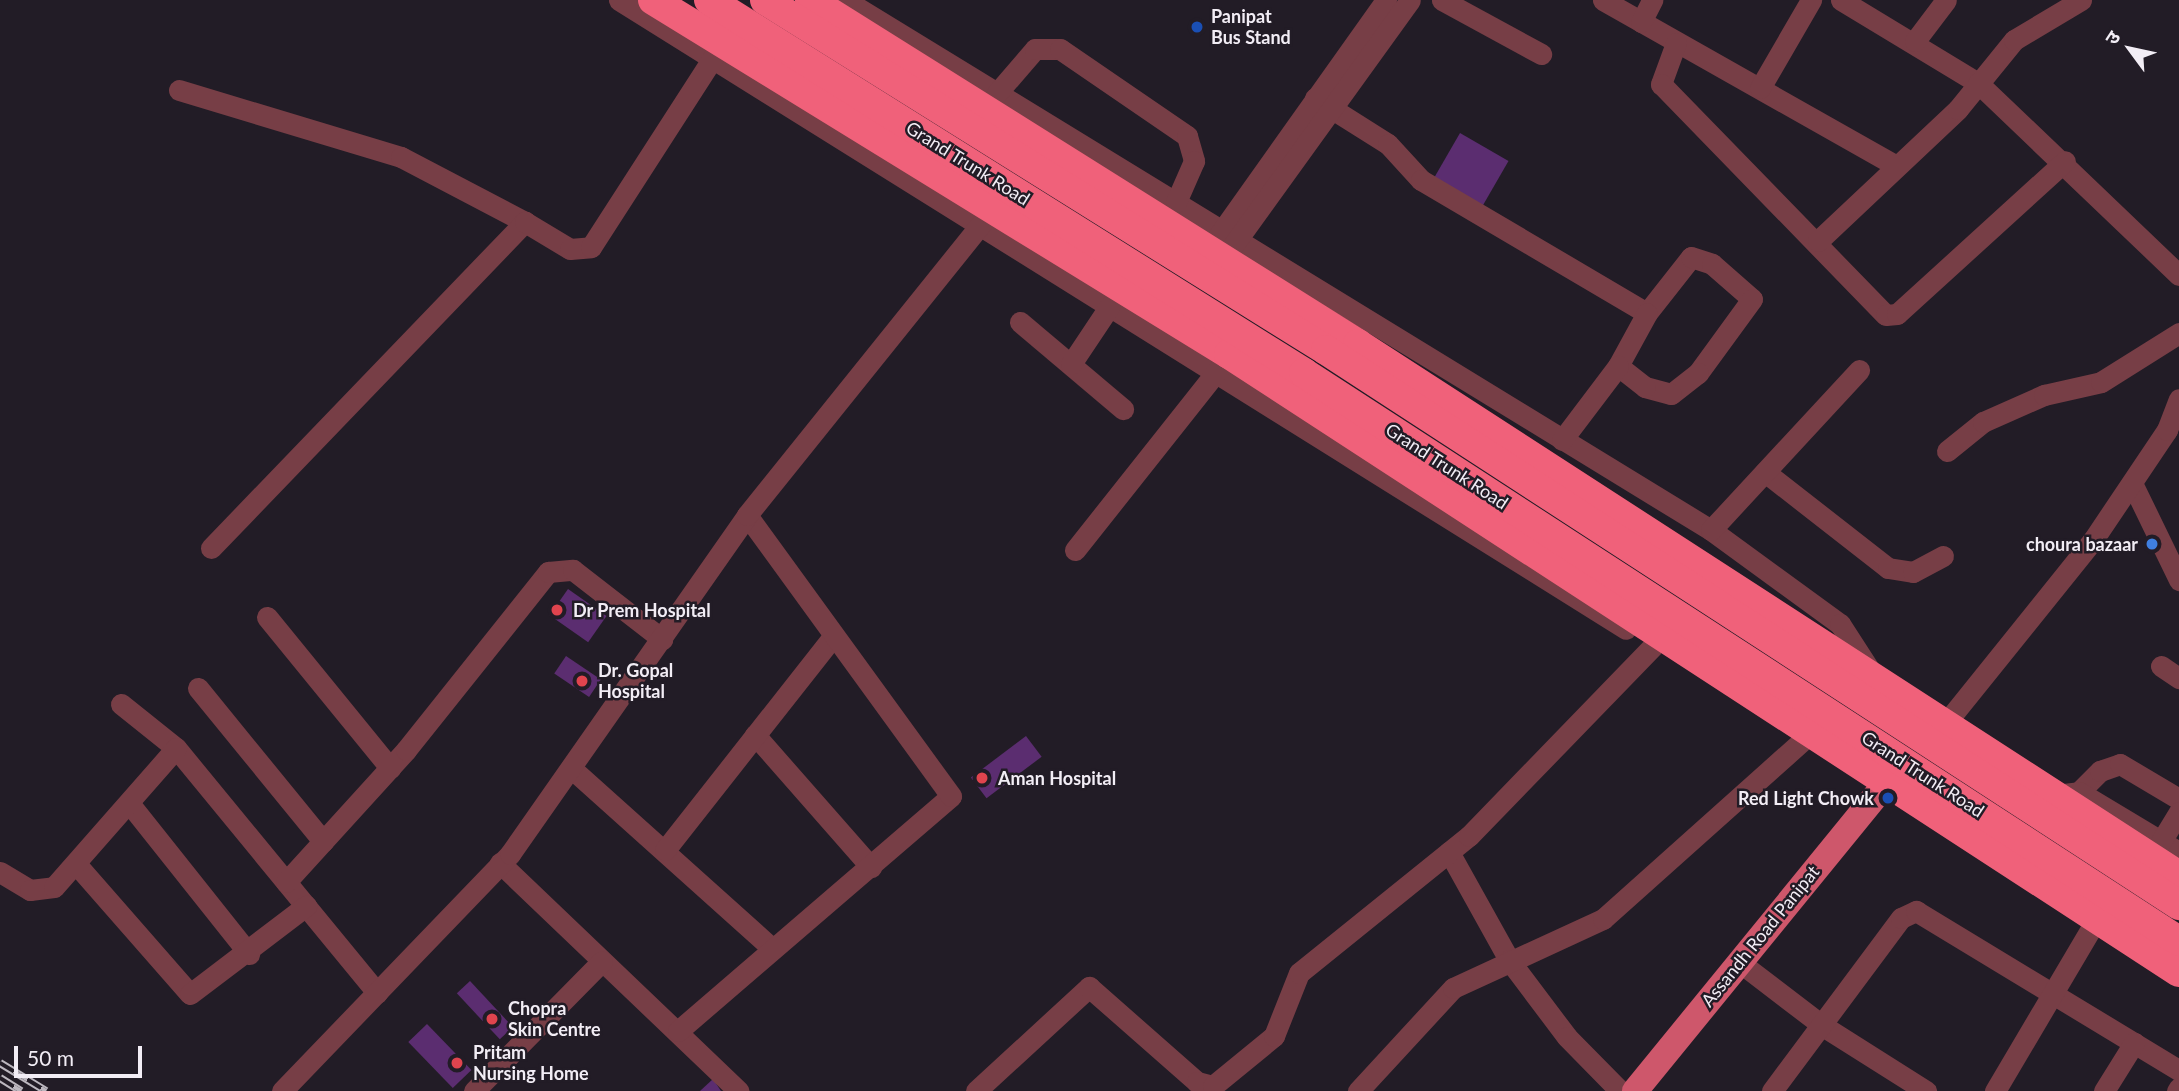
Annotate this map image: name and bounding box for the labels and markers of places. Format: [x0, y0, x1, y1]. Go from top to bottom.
place label: Panipat Bus Stand [1211, 6, 1291, 48]
marker: Panipat Bus Stand [1189, 19, 1205, 35]
place label: choura bazaar [2026, 533, 2138, 555]
marker: choura bazaar [2144, 536, 2160, 552]
place label: Dr Prem Hospital [573, 599, 711, 621]
marker: Dr Prem Hospital [547, 600, 567, 620]
place label: Dr. Gopal Hospital [598, 660, 673, 702]
marker: Dr. Gopal Hospital [572, 671, 592, 691]
place label: Aman Hospital [998, 767, 1116, 789]
marker: Aman Hospital [972, 768, 992, 788]
place label: Red Light Chowk [1738, 787, 1874, 809]
marker: Red Light Chowk [1880, 790, 1896, 806]
place label: Chopra Skin Centre [508, 998, 601, 1040]
marker: Chopra Skin Centre [482, 1009, 502, 1029]
place label: Pritam Nursing Home [473, 1042, 589, 1084]
marker: Pritam Nursing Home [447, 1053, 467, 1073]

